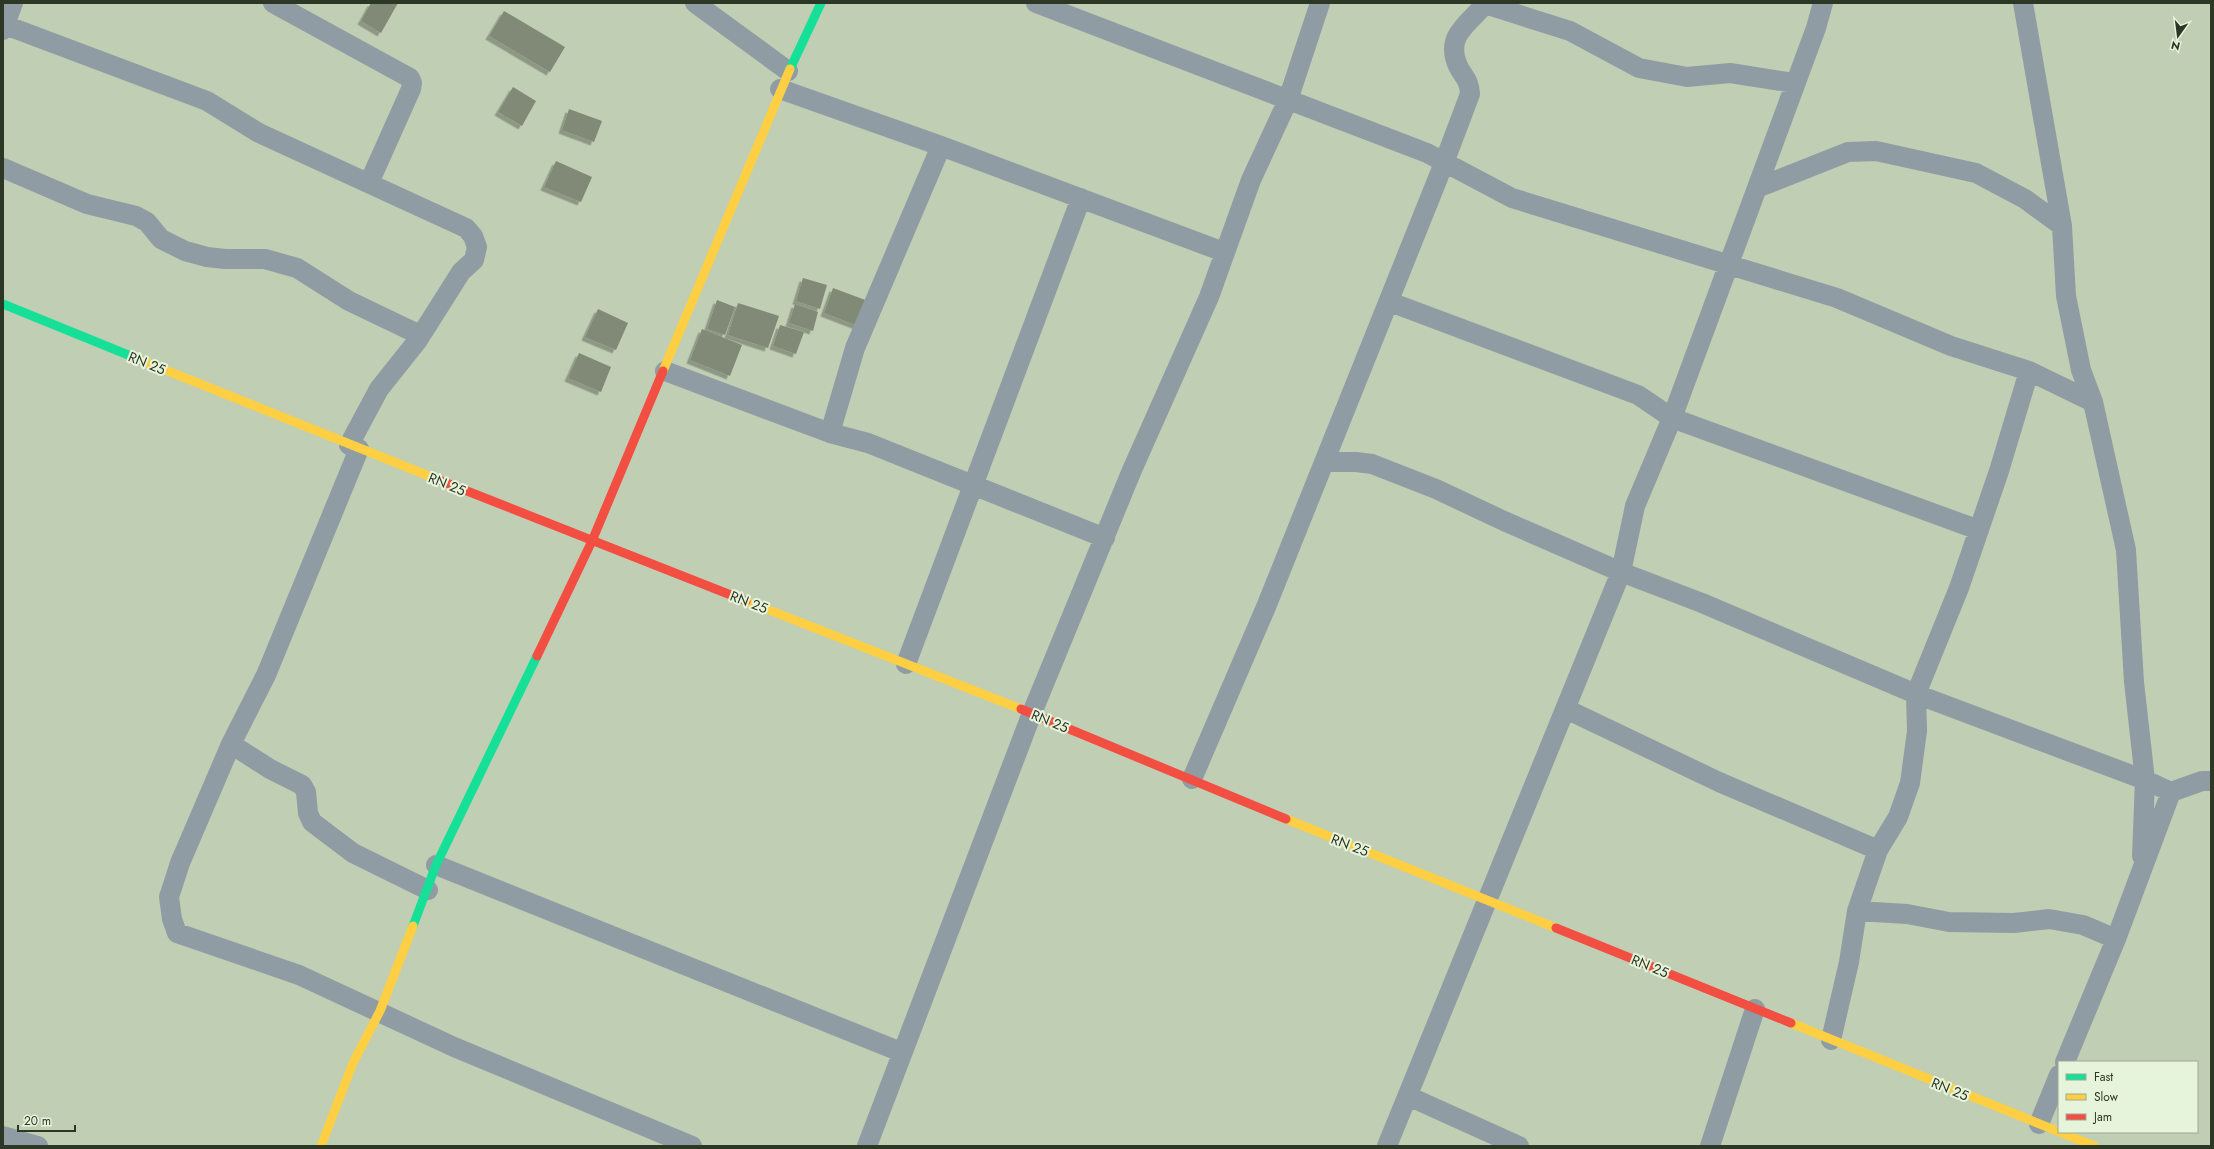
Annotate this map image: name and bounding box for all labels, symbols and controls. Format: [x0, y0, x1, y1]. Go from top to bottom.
north arrow [2158, 16, 2198, 56]
text: N [2169, 37, 2182, 55]
street label: RN 25 [125, 346, 169, 380]
street label: RN 25 [425, 467, 469, 501]
street label: RN 25 [727, 586, 771, 618]
street label: RN 25 [1028, 704, 1072, 738]
street label: RN 25 [1328, 829, 1372, 861]
street label: RN 25 [1628, 949, 1672, 983]
legend [2058, 1061, 2198, 1133]
text: Fast [2094, 1068, 2113, 1086]
street label: RN 25 [1928, 1072, 1972, 1106]
text: Slow [2094, 1088, 2119, 1106]
scale bar [18, 1107, 75, 1133]
text: Jam [2092, 1108, 2112, 1126]
text: 20 m [24, 1112, 51, 1130]

